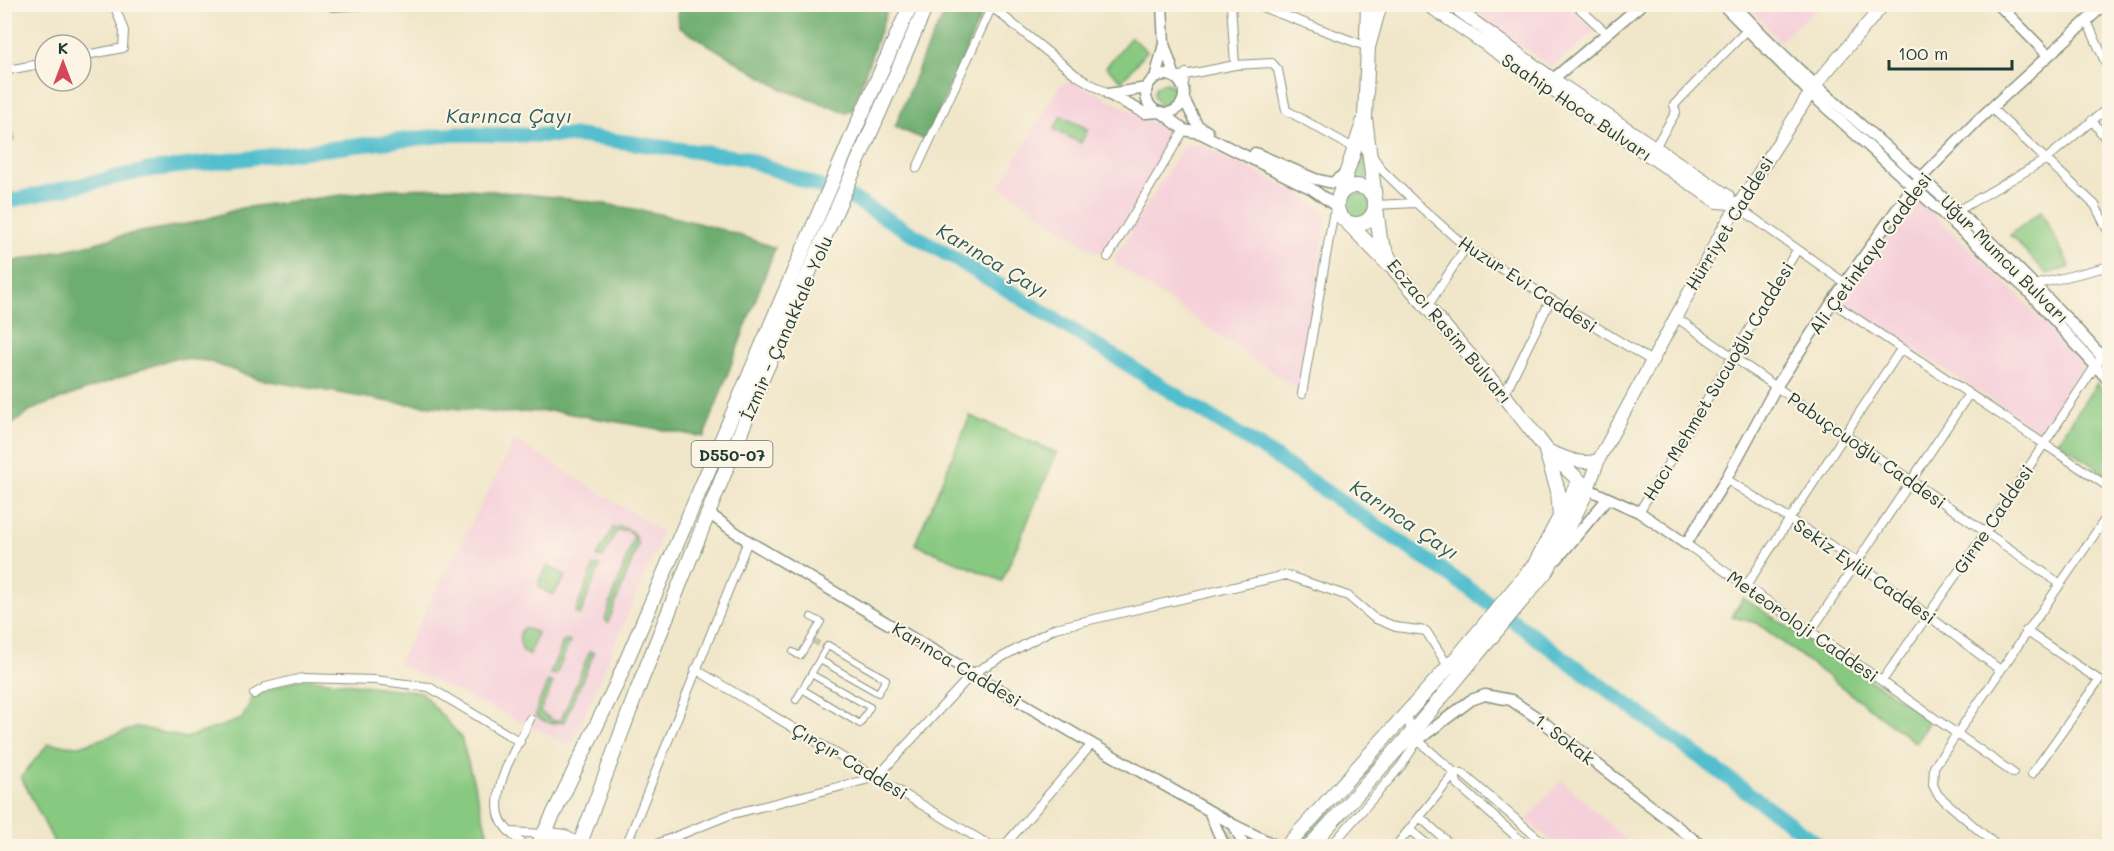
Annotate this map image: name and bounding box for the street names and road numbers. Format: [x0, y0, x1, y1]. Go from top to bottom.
street label: Saahip Hoca Bulvarı [1497, 48, 1657, 166]
street label: Hürriyet Caddesi [1679, 151, 1779, 295]
street label: Ali Çetinkaya Caddesi [1803, 167, 1937, 339]
street label: Uğur Mumcu Bulvarı [1935, 189, 2075, 329]
street label: Huzur Evi Caddesi [1454, 230, 1602, 338]
street label: İzmir - Çanakkale Yolu [734, 232, 838, 424]
street label: Eczacı Rasim Bulvarı [1382, 253, 1518, 409]
street label: Hacı Mehmet Sucuoğlu Caddesi [1637, 257, 1799, 505]
street label: Pabuçcuoğlu Caddesi [1783, 386, 1951, 514]
road number: D550-07 [692, 441, 772, 467]
street label: Girne Caddesi [1948, 460, 2038, 578]
street label: Sekiz Eylül Caddesi [1789, 513, 1941, 629]
street label: Meteoroloji Caddesi [1723, 565, 1883, 687]
street label: Karınca Caddesi [888, 616, 1026, 712]
street label: 1. Sokak [1530, 708, 1600, 770]
street label: Çırçır Caddesi [788, 717, 912, 805]

